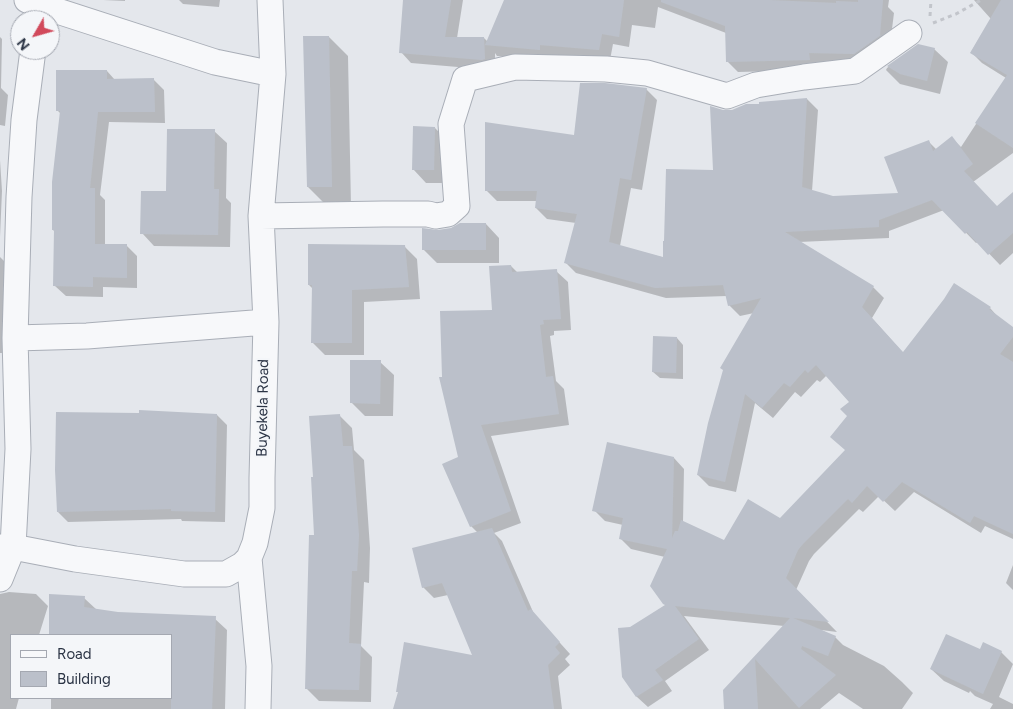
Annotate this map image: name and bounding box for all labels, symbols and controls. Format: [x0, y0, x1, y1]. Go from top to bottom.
north arrow [10, 10, 60, 60]
text: N [14, 34, 34, 53]
street label: Buyekela Road [253, 359, 273, 457]
legend [10, 634, 172, 699]
text: Road [57, 645, 92, 663]
text: Building [57, 670, 111, 688]

